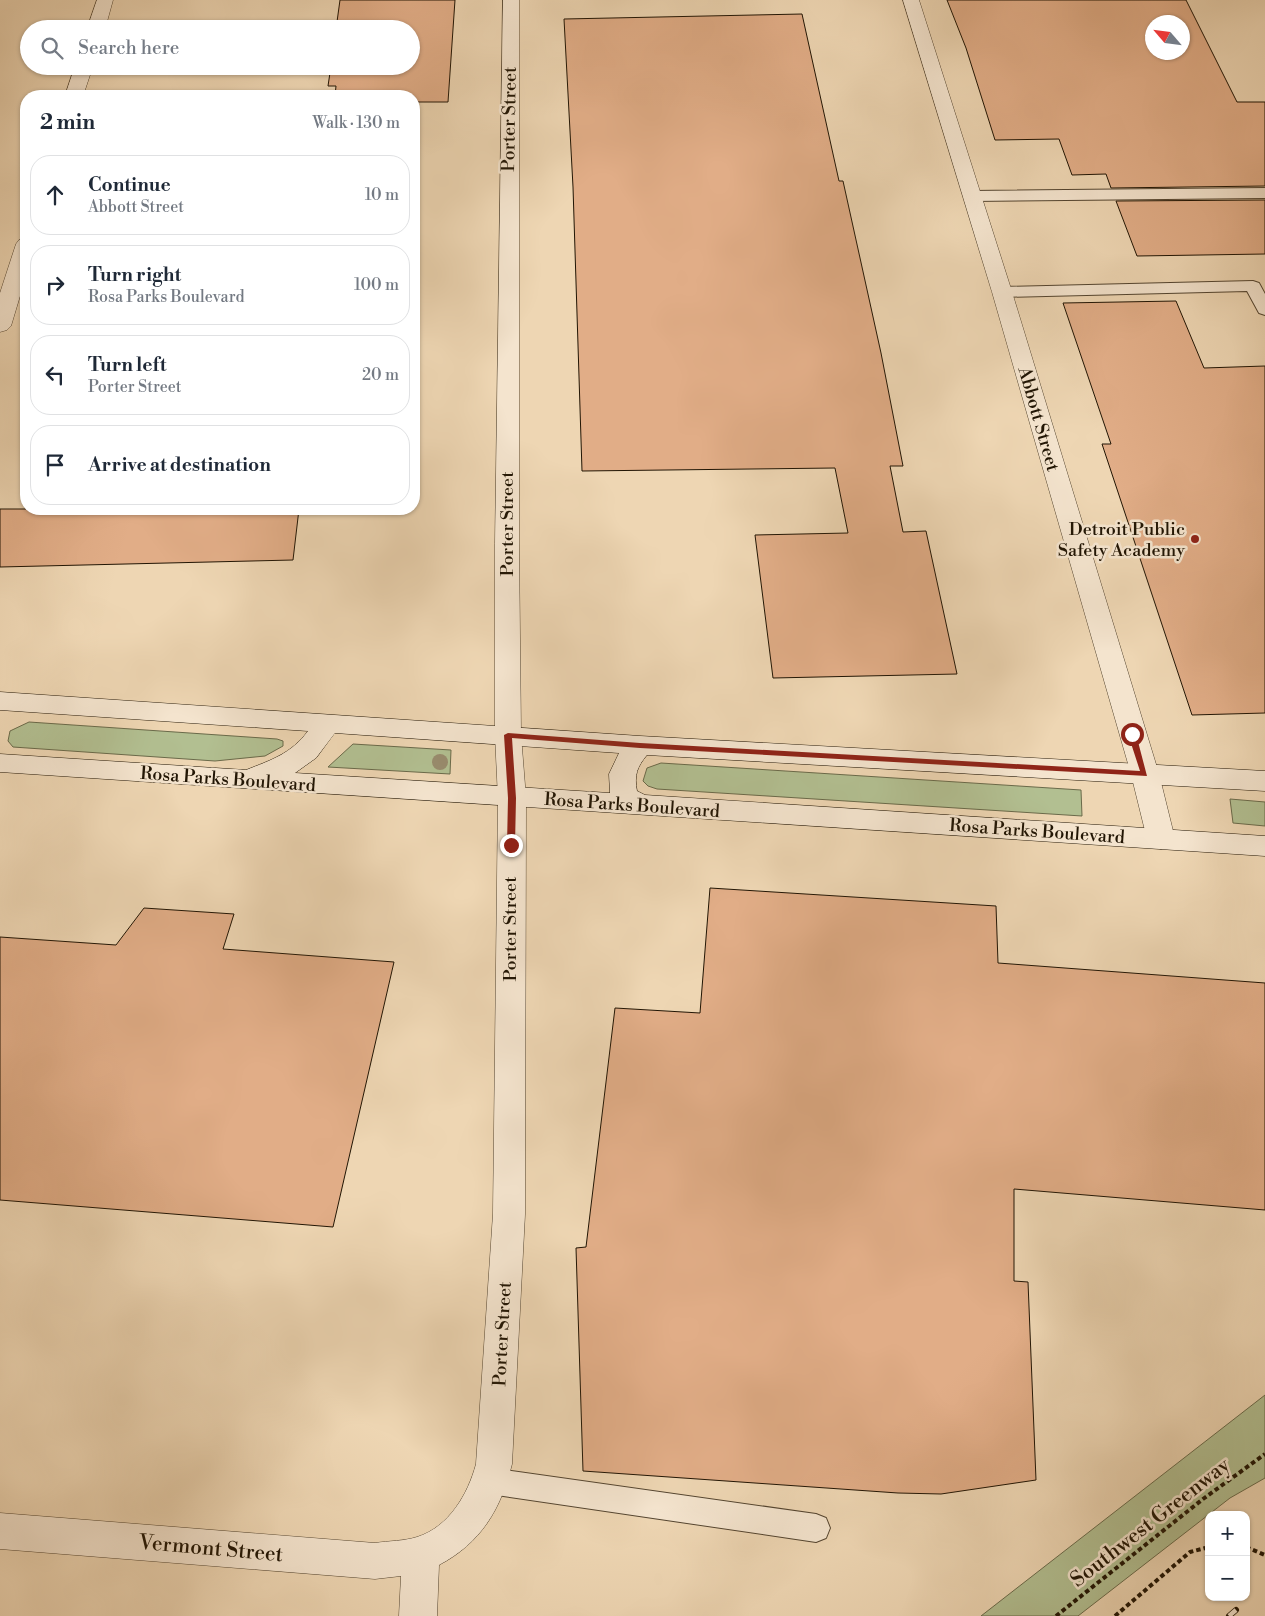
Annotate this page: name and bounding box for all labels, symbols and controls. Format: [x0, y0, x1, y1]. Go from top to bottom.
north arrow [1145, 15, 1190, 60]
search box [20, 20, 420, 75]
icon: search [38, 34, 66, 62]
text: Search here [78, 36, 179, 60]
street label: Porter Street [497, 66, 522, 172]
text: 2 min [40, 110, 95, 136]
text: Walk · 130 m [312, 113, 400, 133]
text: Continue [88, 173, 171, 197]
icon: ahead [41, 181, 69, 209]
text: 10 m [365, 185, 399, 205]
text: Abbott Street [88, 197, 184, 217]
text: Turn right [88, 263, 181, 287]
icon: right [41, 271, 69, 299]
text: 100 m [354, 275, 399, 295]
text: Rosa Parks Boulevard [88, 287, 245, 307]
text: Turn left [88, 353, 167, 377]
icon: left [41, 361, 69, 389]
street label: Abbott Street [1012, 363, 1065, 475]
text: 20 m [362, 365, 399, 385]
text: Porter Street [88, 377, 182, 397]
icon: arrive [41, 451, 69, 479]
text: Arrive at destination [88, 453, 271, 477]
street label: Porter Street [496, 471, 519, 577]
place label: Detroit Public Safety Academy [1058, 518, 1185, 562]
marker: Detroit Public Safety Academy [1189, 533, 1201, 545]
route start [1121, 723, 1144, 746]
street label: Rosa Parks Boulevard [139, 762, 317, 797]
street label: Rosa Parks Boulevard [543, 788, 721, 823]
street label: Rosa Parks Boulevard [948, 814, 1126, 849]
route end [500, 834, 523, 857]
street label: Porter Street [499, 876, 522, 982]
street label: Porter Street [488, 1280, 517, 1387]
street label: Southwest Greenway [1066, 1452, 1236, 1593]
map controls [1205, 1511, 1250, 1601]
button: + [1205, 1511, 1250, 1556]
street label: Vermont Street [137, 1530, 285, 1568]
button: − [1205, 1556, 1250, 1601]

